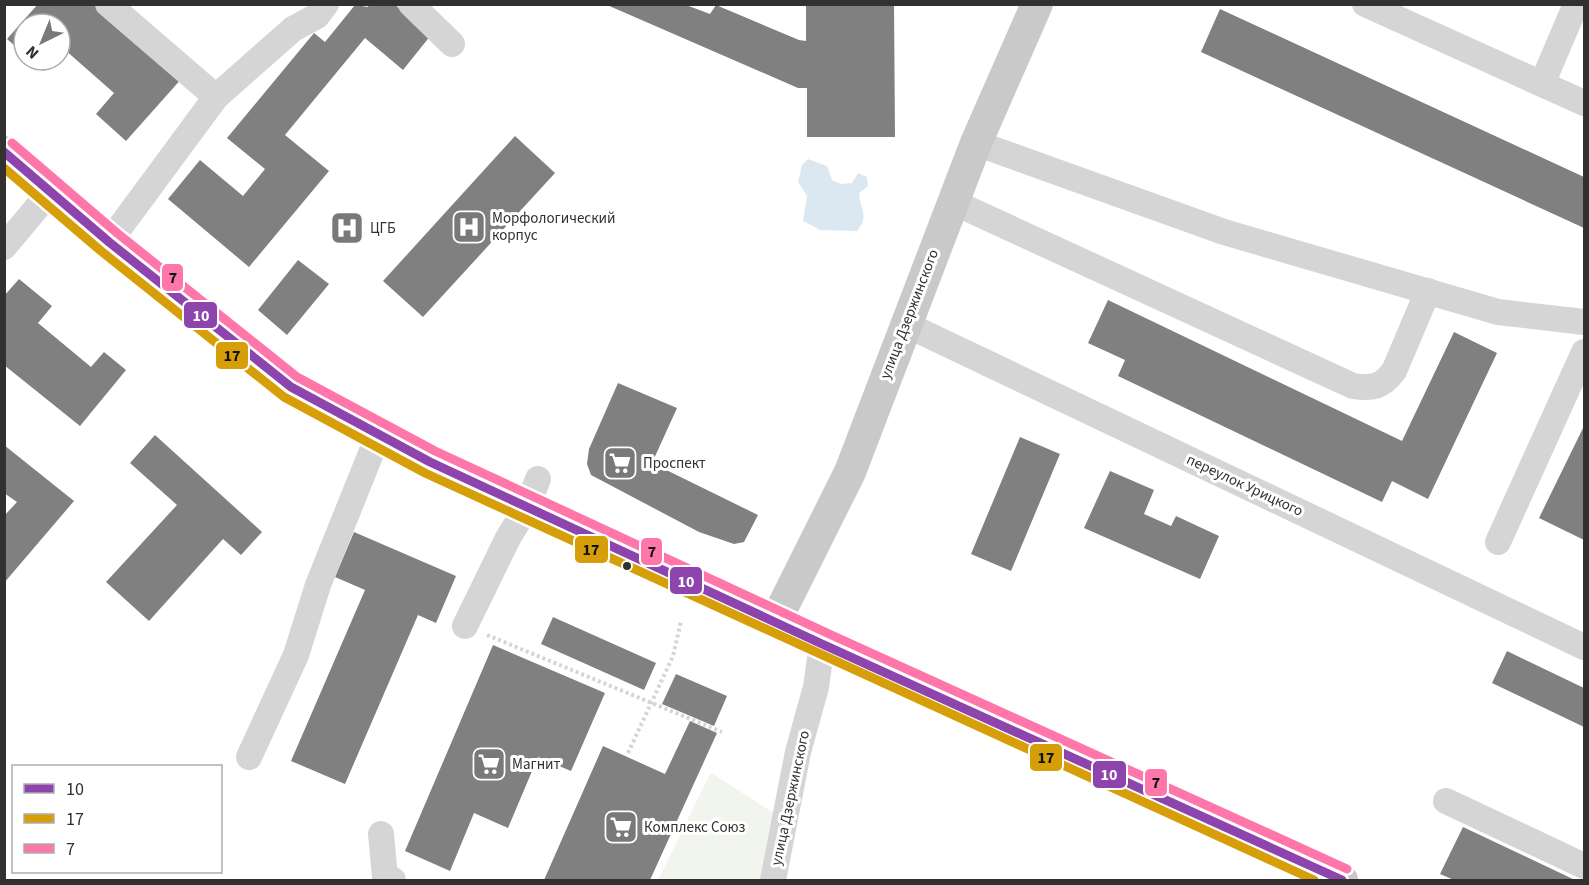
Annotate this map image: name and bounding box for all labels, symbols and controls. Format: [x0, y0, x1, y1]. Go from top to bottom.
north arrow [12, 12, 72, 72]
text: N [21, 41, 44, 64]
place label: Морфологический корпус [492, 208, 616, 246]
hospital icon: Морфологический корпус [451, 209, 487, 245]
hospital icon: ЦГБ [329, 210, 365, 246]
place label: ЦГБ [370, 218, 396, 239]
street label: улица Дзержинского [875, 246, 944, 382]
line badge: 7 [161, 263, 184, 292]
text: 7 [169, 267, 177, 289]
line badge: 10 [183, 301, 218, 329]
text: 10 [193, 305, 209, 327]
line badge: 17 [215, 341, 249, 370]
text: 17 [224, 345, 240, 367]
supermarket icon: Проспект [602, 445, 638, 481]
street label: переулок Урицкого [1183, 449, 1306, 522]
place label: Проспект [643, 453, 706, 474]
line badge: 17 [574, 535, 609, 564]
line badge: 7 [640, 537, 663, 566]
text: 17 [583, 539, 599, 561]
text: 7 [648, 541, 656, 563]
unlabelled marker [621, 560, 633, 572]
line badge: 10 [669, 566, 703, 595]
text: 10 [678, 571, 694, 593]
street label: улица Дзержинского [766, 729, 815, 868]
line badge: 17 [1029, 743, 1063, 772]
supermarket icon: Магнит [471, 746, 507, 782]
text: 17 [1038, 747, 1054, 769]
place label: Магнит [512, 754, 561, 775]
line badge: 10 [1092, 760, 1127, 789]
text: 10 [1101, 764, 1117, 786]
legend [12, 765, 222, 873]
line badge: 7 [1144, 768, 1168, 797]
text: 7 [1152, 772, 1160, 794]
text: 10 [66, 777, 84, 802]
text: 17 [66, 807, 84, 832]
supermarket icon: Комплекс Союз [603, 809, 639, 845]
place label: Комплекс Союз [644, 817, 745, 838]
text: 7 [66, 837, 75, 862]

